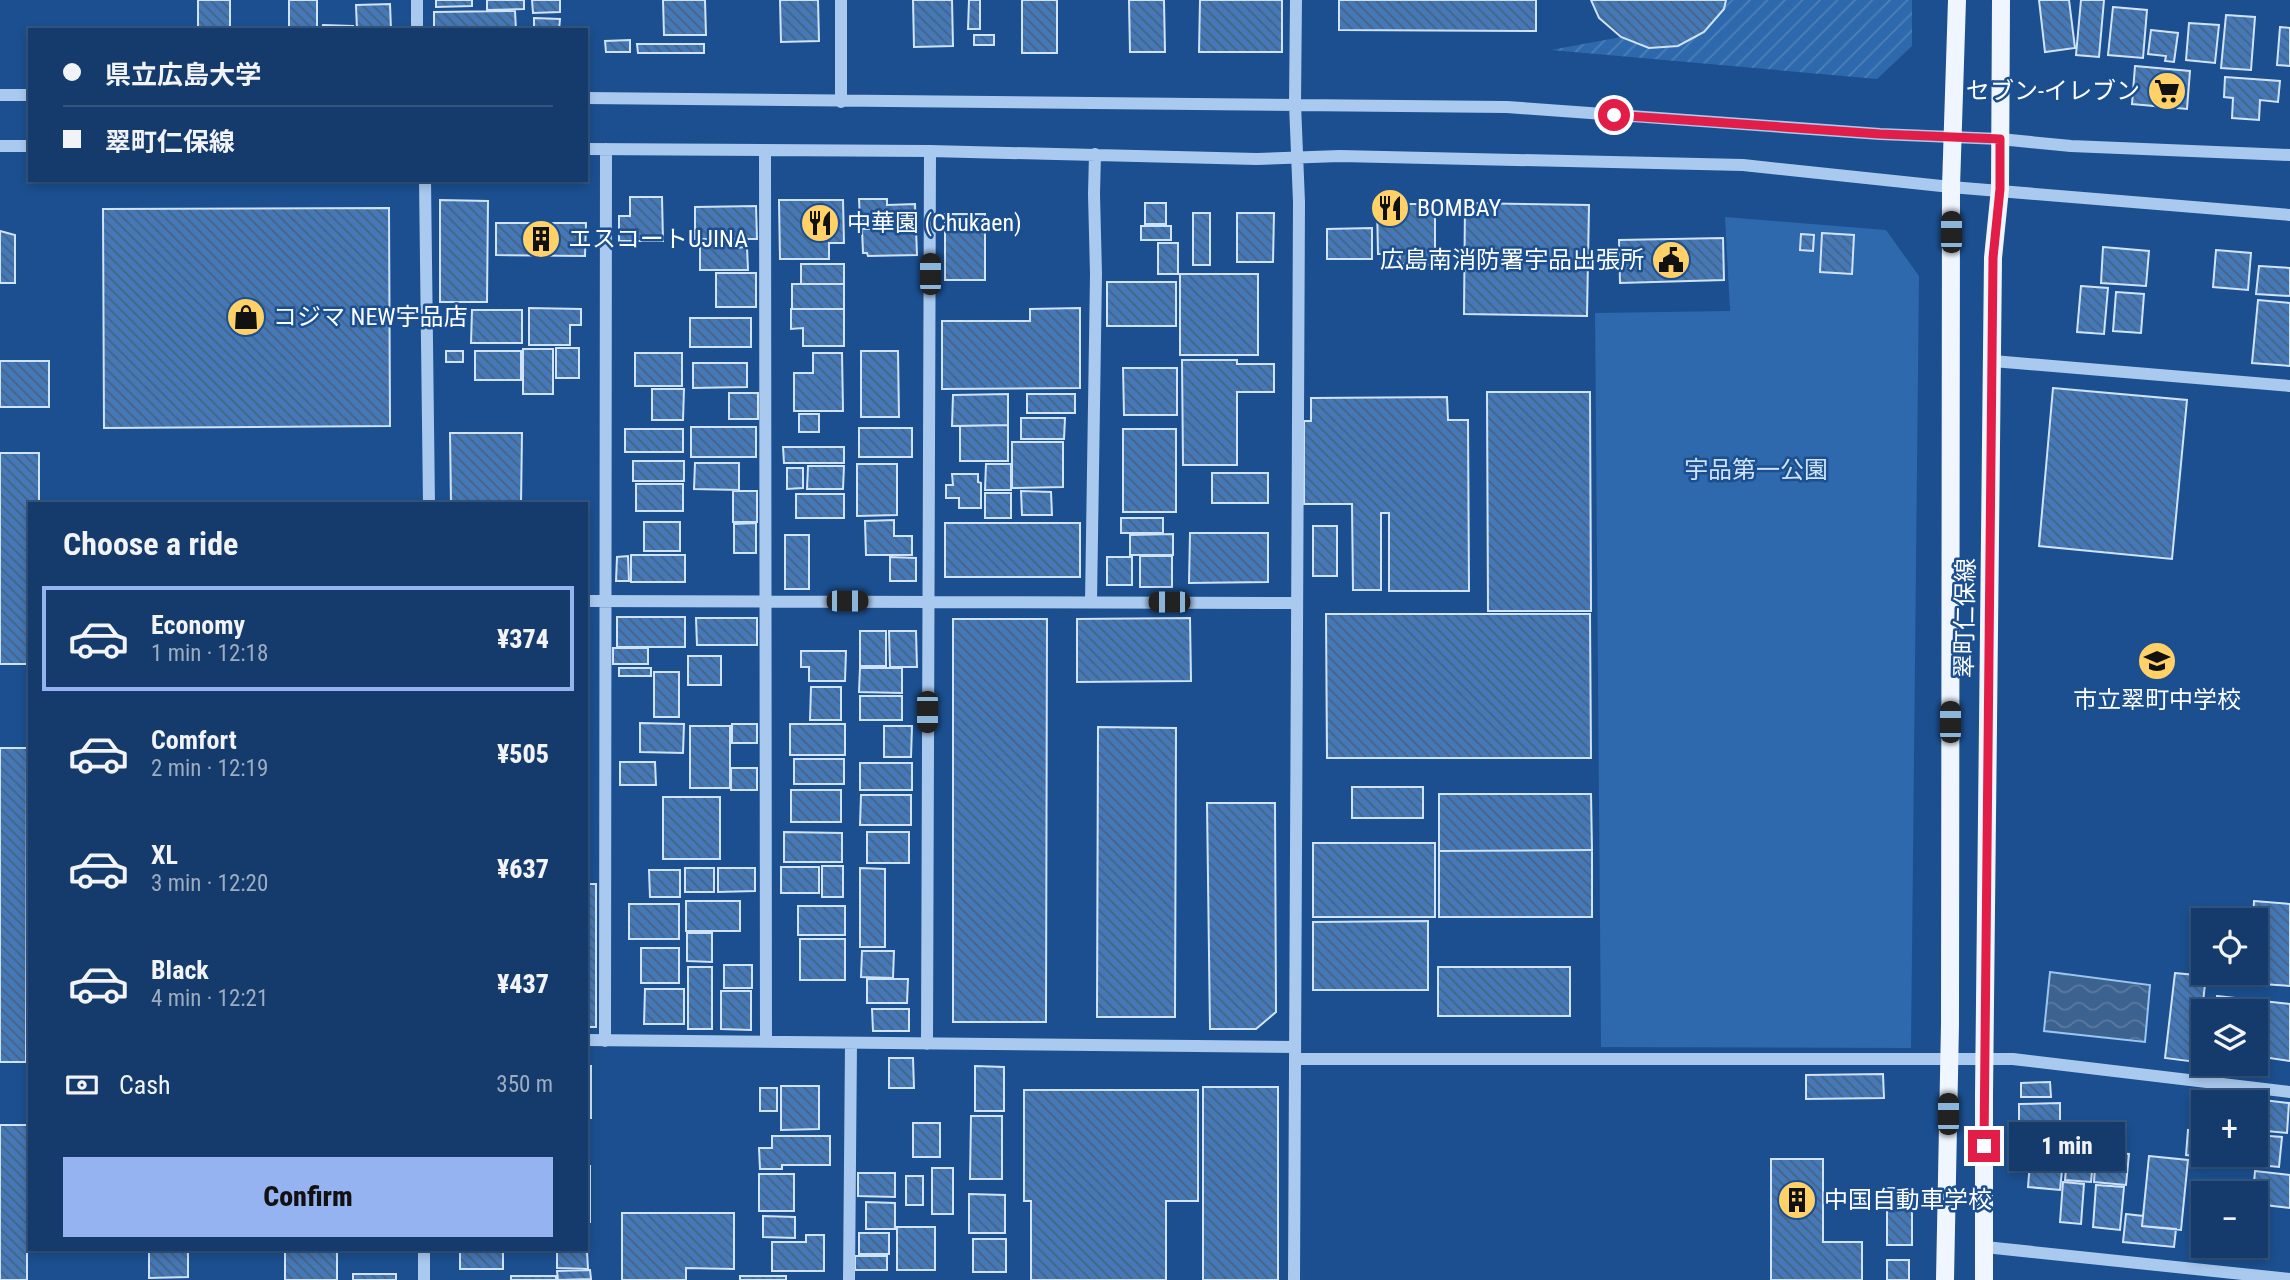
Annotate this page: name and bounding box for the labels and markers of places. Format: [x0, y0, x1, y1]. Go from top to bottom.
supermarket icon: セブン-イレブン [2146, 70, 2188, 112]
place label: セブン-イレブン [1966, 77, 2140, 105]
restaurant icon: BOMBAY [1369, 187, 1411, 229]
place label: BOMBAY [1417, 194, 1501, 222]
restaurant icon: 中華園 (Chukaen) [799, 202, 841, 244]
place label: 中華園 (Chukaen) [847, 209, 1022, 237]
building icon: エスコートUJINA [520, 218, 562, 260]
place label: エスコートUJINA [568, 225, 748, 253]
public building icon: 広島南消防署宇品出張所 [1650, 239, 1692, 281]
place label: 広島南消防署宇品出張所 [1380, 246, 1644, 274]
shop icon: コジマ NEW宇品店 [225, 296, 267, 338]
place label: コジマ NEW宇品店 [273, 303, 468, 331]
school or university icon: 市立翠町中学校 [2136, 640, 2178, 682]
place label: 市立翠町中学校 [2073, 686, 2241, 714]
building icon: 中国自動車学校 [1776, 1179, 1818, 1221]
place label: 中国自動車学校 [1824, 1186, 1992, 1214]

